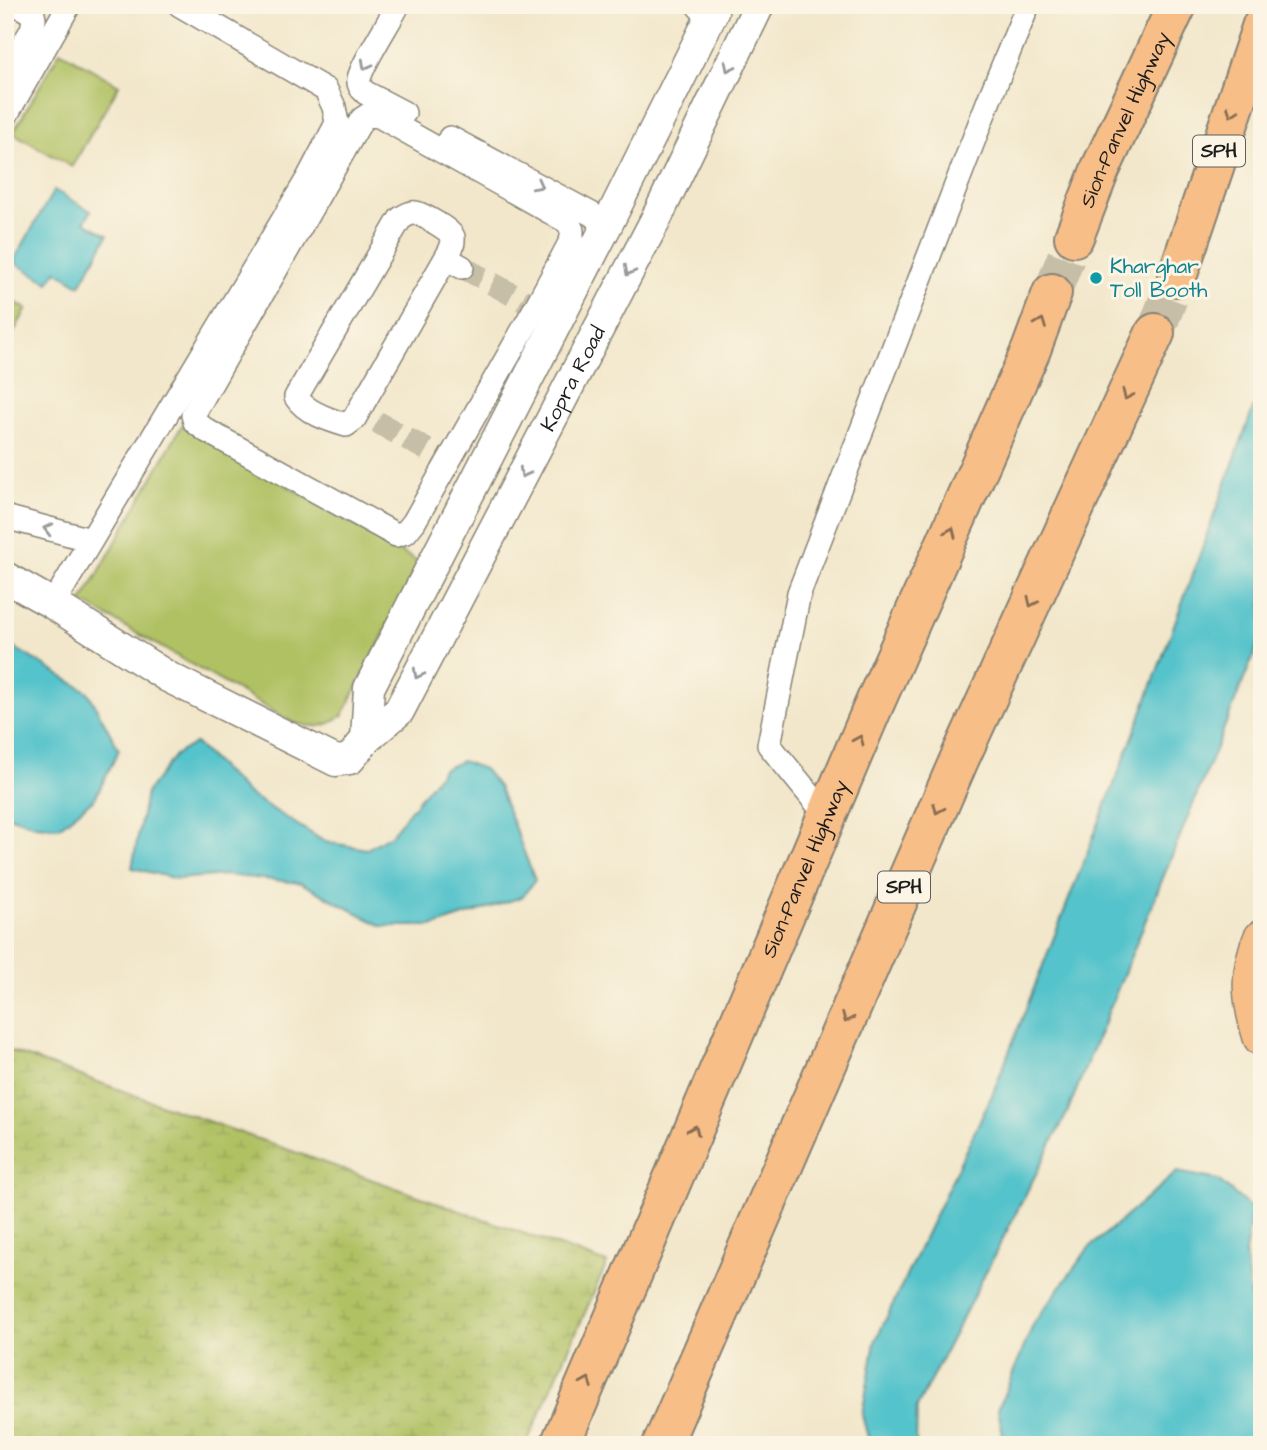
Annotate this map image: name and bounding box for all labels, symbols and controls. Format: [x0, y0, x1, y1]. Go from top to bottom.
street label: Sion-Panvel Highway [1072, 26, 1179, 212]
one-way arrow [360, 58, 374, 70]
one-way arrow [724, 60, 738, 72]
one-way arrow [1226, 106, 1240, 118]
road number: SPH [1193, 136, 1245, 167]
one-way arrow [531, 177, 543, 191]
place label: Kharghar Toll Booth [1110, 252, 1208, 305]
one-way arrow [624, 264, 637, 276]
marker: Kharghar Toll Booth [1088, 270, 1104, 286]
one-way arrow [1032, 317, 1046, 329]
street label: Kopra Road [533, 321, 612, 436]
one-way arrow [1121, 388, 1135, 400]
one-way arrow [518, 465, 532, 478]
one-way arrow [42, 523, 54, 537]
one-way arrow [943, 527, 957, 539]
one-way arrow [1026, 595, 1040, 607]
one-way arrow [413, 667, 427, 679]
one-way arrow [851, 735, 865, 747]
street label: Sion-Panvel Highway [754, 775, 857, 962]
one-way arrow [932, 802, 946, 814]
road number: SPH [878, 872, 930, 902]
one-way arrow [841, 1011, 855, 1023]
one-way arrow [686, 1125, 700, 1137]
one-way arrow [579, 1377, 593, 1389]

